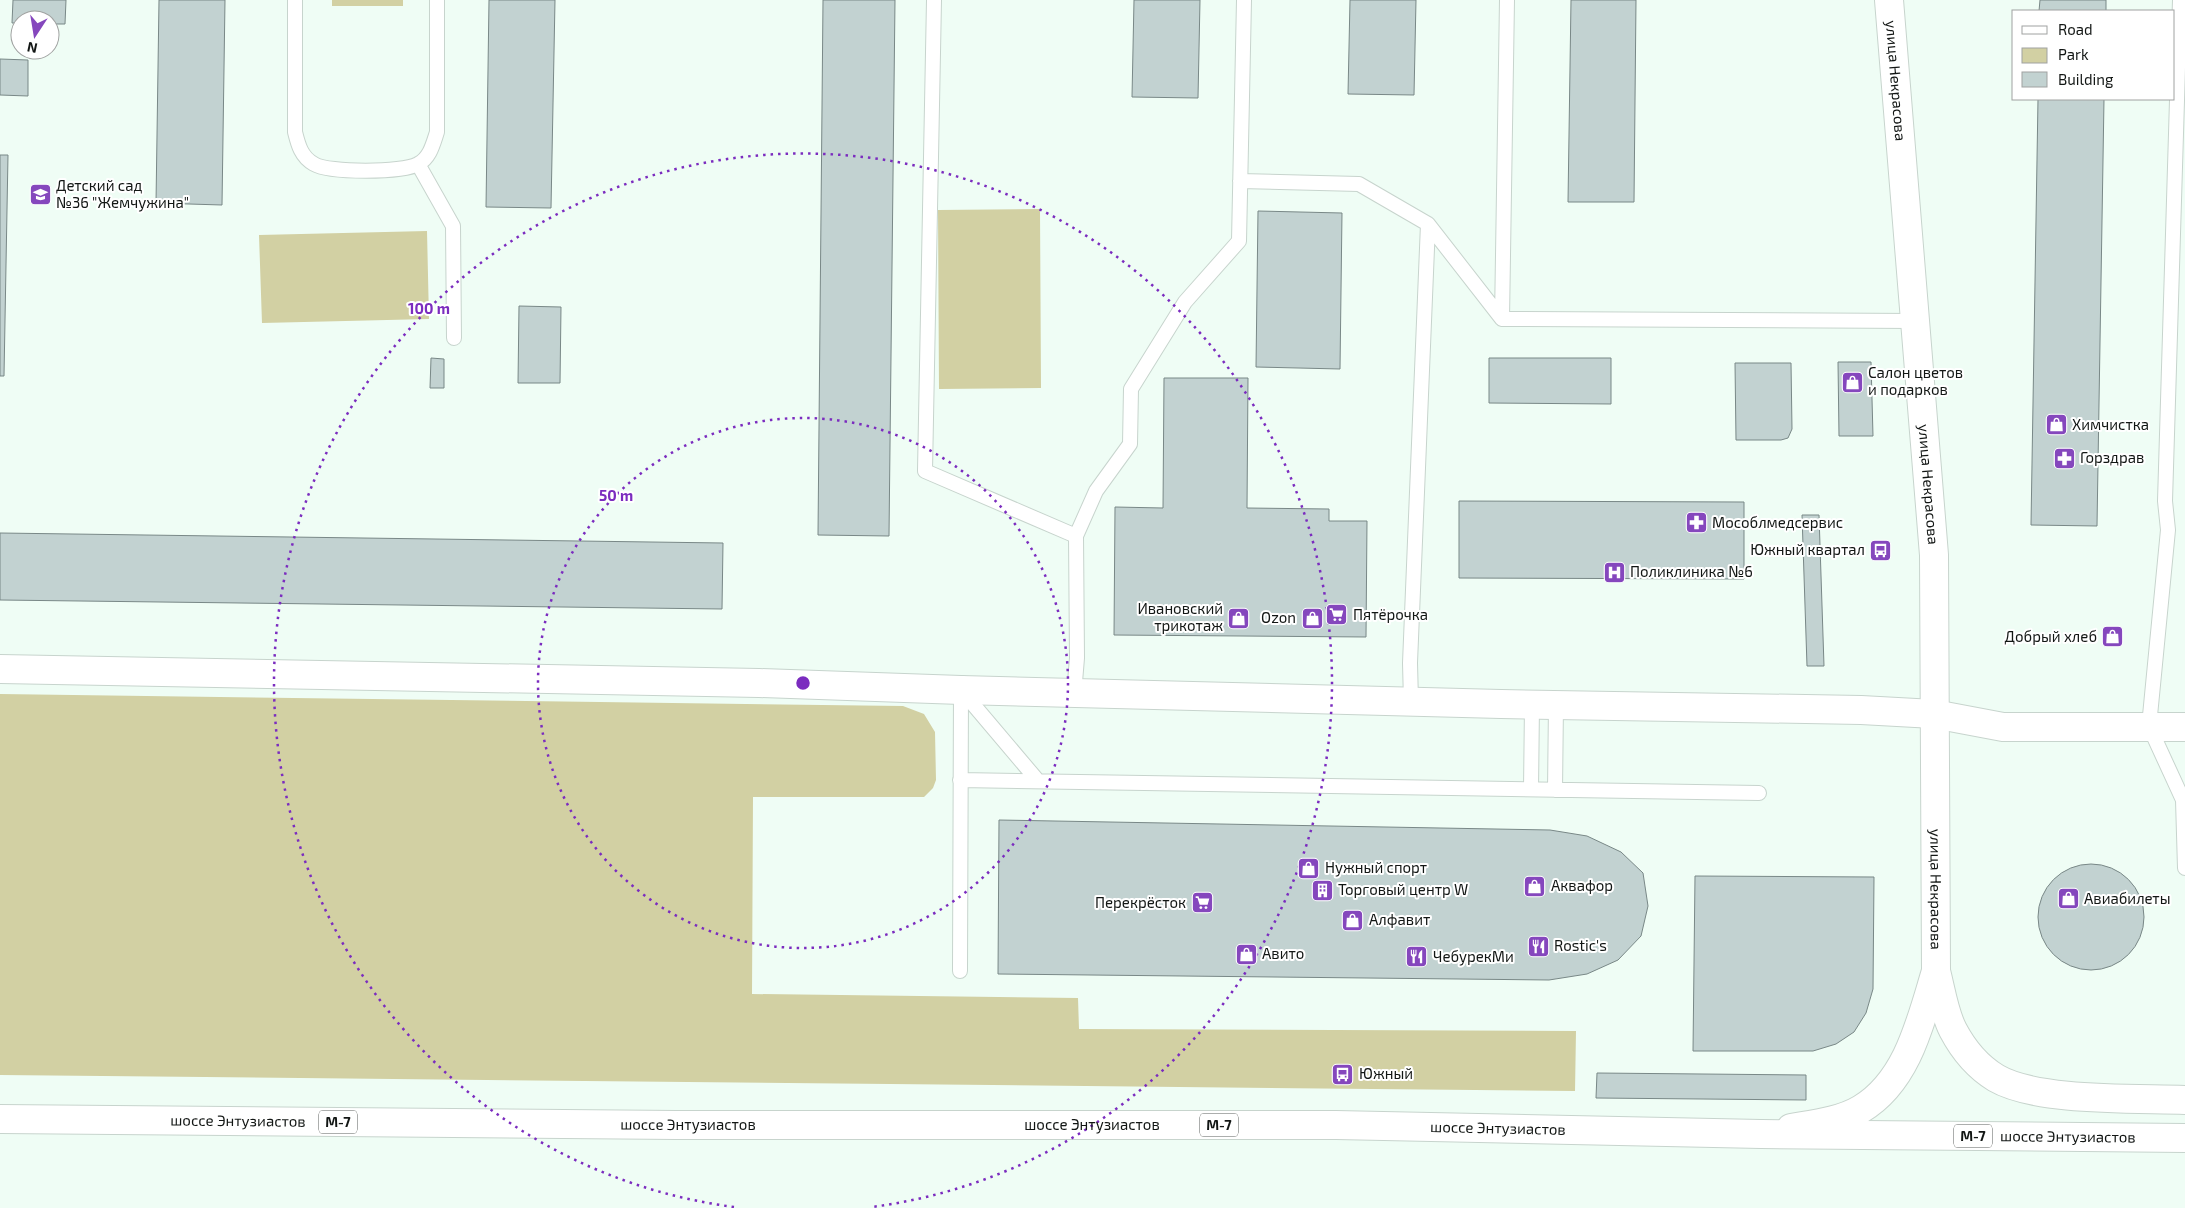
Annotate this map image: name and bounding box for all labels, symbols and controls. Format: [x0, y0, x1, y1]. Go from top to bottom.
north arrow [10, 10, 60, 60]
legend [2012, 10, 2175, 100]
street label: улица Некрасова [1882, 20, 1910, 142]
text: Road [2058, 20, 2093, 38]
text: N [25, 39, 39, 58]
text: Park [2058, 45, 2089, 63]
text: Building [2058, 70, 2114, 88]
place label: Детский сад №36 "Жемчужина" [56, 176, 189, 212]
school or university icon: Детский сад №36 "Жемчужина" [28, 183, 52, 207]
text: 100 m [408, 299, 450, 317]
place label: Салон цветов и подарков [1868, 363, 1963, 398]
shop icon: Салон цветов и подарков [1840, 370, 1864, 394]
shop icon: Химчистка [2044, 413, 2068, 437]
place label: Химчистка [2072, 415, 2149, 433]
street label: улица Некрасова [1914, 423, 1943, 545]
pharmacy icon: Горздрав [2052, 446, 2076, 470]
place label: Горздрав [2080, 448, 2144, 466]
text: 50 m [599, 486, 633, 504]
pharmacy icon: Мособлмедсервис [1684, 511, 1708, 535]
place label: Мособлмедсервис [1712, 513, 1843, 531]
bus stop icon: Южный квартал [1869, 538, 1893, 562]
place label: Южный квартал [1750, 540, 1865, 558]
hospital icon: Поликлиника №6 [1602, 560, 1626, 584]
place label: Поликлиника №6 [1630, 562, 1753, 580]
place label: Ивановский трикотаж [1137, 599, 1223, 634]
supermarket icon: Пятёрочка [1325, 603, 1349, 627]
place label: Пятёрочка [1353, 605, 1428, 623]
shop icon: Ивановский трикотаж [1227, 606, 1251, 630]
shop icon: Ozon [1300, 606, 1324, 630]
place label: Ozon [1261, 608, 1296, 626]
shop icon: Добрый хлеб [2101, 625, 2125, 649]
place label: Добрый хлеб [2005, 627, 2097, 645]
centre of rings [794, 674, 812, 692]
street label: улица Некрасова [1926, 829, 1946, 950]
shop icon: Нужный спорт [1297, 856, 1321, 880]
place label: Нужный спорт [1325, 858, 1427, 877]
shop icon: Аквафор [1523, 874, 1547, 898]
place label: Аквафор [1551, 876, 1613, 894]
building icon: Торговый центр W [1310, 878, 1334, 902]
place label: Торговый центр W [1338, 880, 1468, 898]
shop icon: Авиабилеты [2056, 887, 2080, 911]
place label: Авиабилеты [2084, 889, 2171, 907]
supermarket icon: Перекрёсток [1190, 891, 1214, 915]
place label: Перекрёсток [1095, 893, 1186, 911]
shop icon: Алфавит [1341, 908, 1365, 932]
place label: Алфавит [1369, 910, 1430, 928]
restaurant icon: Rostic's [1526, 934, 1550, 958]
place label: Rostic's [1554, 936, 1607, 954]
shop icon: Авито [1234, 942, 1258, 966]
place label: Авито [1262, 944, 1304, 962]
restaurant icon: ЧебурекМи [1405, 945, 1429, 969]
place label: ЧебурекМи [1433, 947, 1514, 966]
bus stop icon: Южный [1331, 1062, 1355, 1086]
place label: Южный [1359, 1064, 1413, 1082]
road number: М-7 [319, 1110, 357, 1134]
street label: шоссе Энтузиастов [170, 1111, 306, 1130]
road number: М-7 [1200, 1114, 1238, 1136]
street label: шоссе Энтузиастов [620, 1115, 756, 1134]
street label: шоссе Энтузиастов [1024, 1115, 1160, 1134]
street label: шоссе Энтузиастов [1430, 1117, 1566, 1138]
road number: М-7 [1954, 1124, 1992, 1148]
street label: шоссе Энтузиастов [2000, 1126, 2136, 1146]

